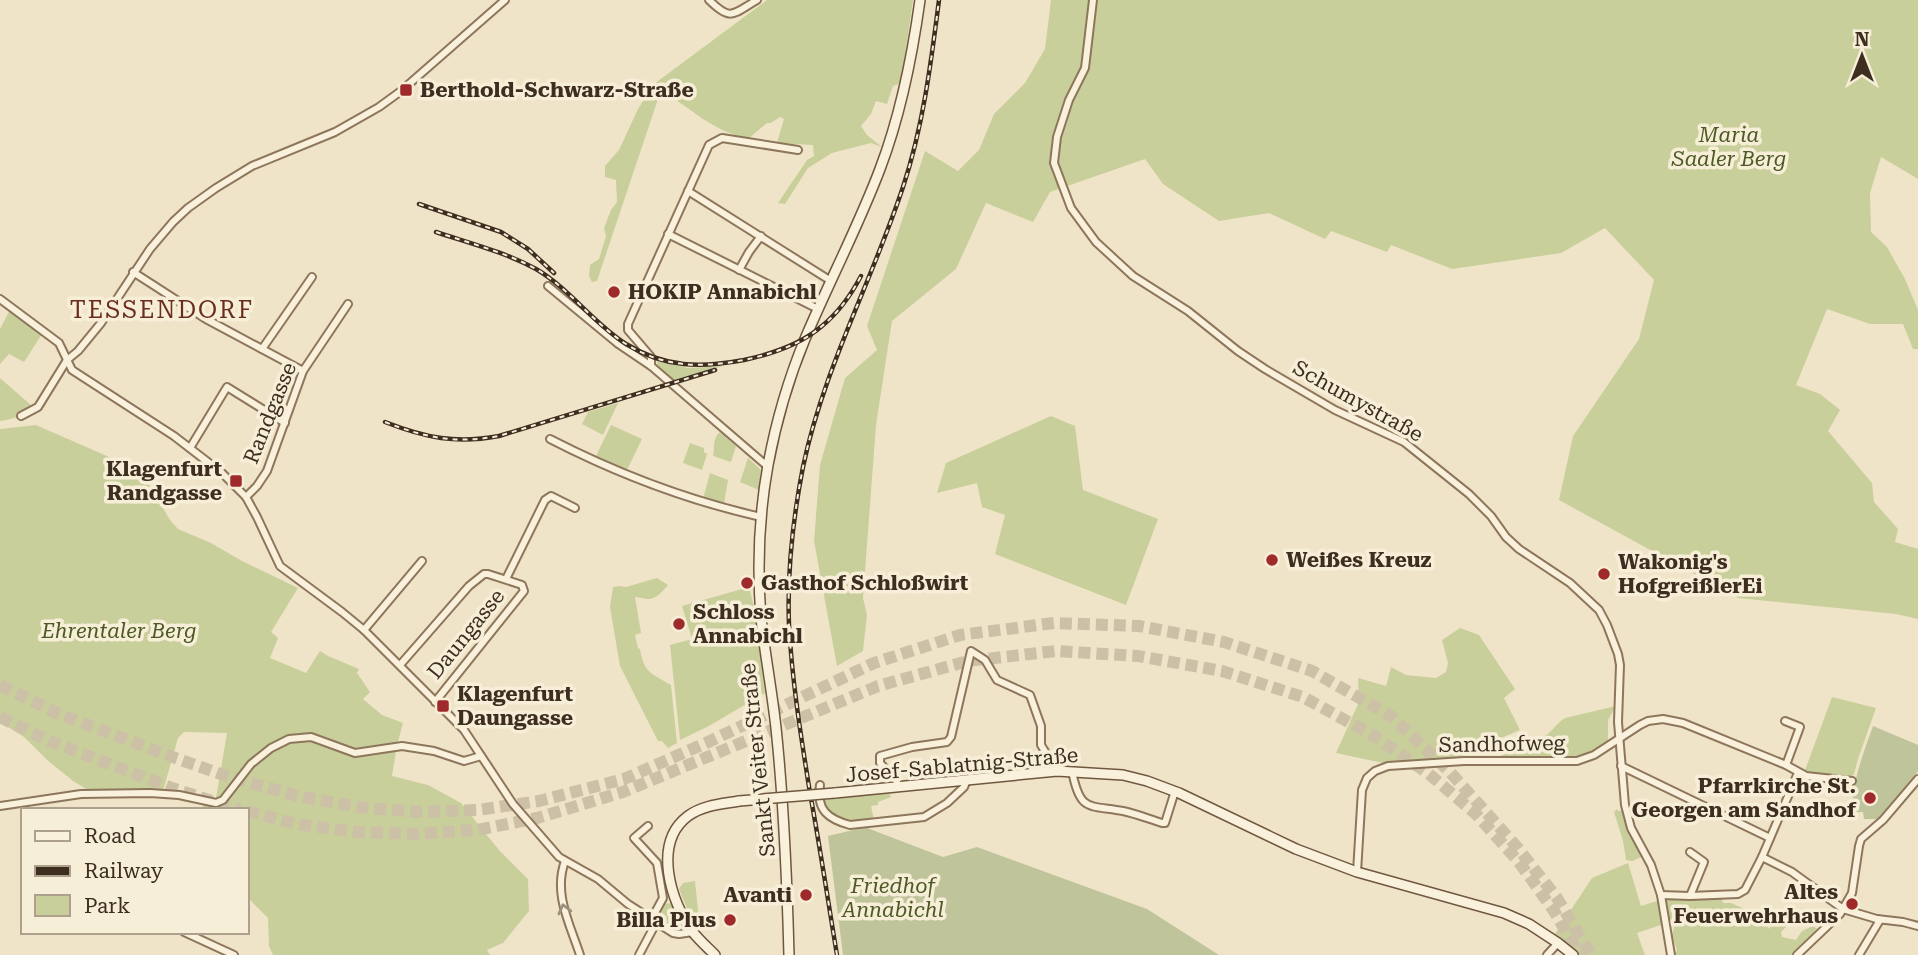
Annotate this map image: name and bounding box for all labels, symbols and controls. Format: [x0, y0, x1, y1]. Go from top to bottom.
north arrow [1827, 21, 1897, 91]
text: N [1855, 28, 1870, 51]
place label: Berthold-Schwarz-Straße [420, 78, 694, 102]
marker: Berthold-Schwarz-Straße [398, 82, 414, 98]
park label: Maria Saaler Berg [1671, 123, 1786, 171]
place label: HOKIP Annabichl [628, 280, 817, 304]
marker: HOKIP Annabichl [606, 284, 622, 300]
district label: TESSENDORF [70, 296, 254, 324]
street label: Schumystraße [1289, 355, 1427, 447]
street label: Randgasse [239, 359, 301, 467]
place label: Klagenfurt Randgasse [106, 457, 222, 505]
marker: Klagenfurt Randgasse [228, 473, 244, 489]
place label: Weißes Kreuz [1286, 548, 1432, 572]
place label: Wakonig's HofgreißlerEi [1618, 550, 1762, 598]
marker: Weißes Kreuz [1264, 552, 1280, 568]
marker: Wakonig's HofgreißlerEi [1596, 566, 1612, 582]
place label: Gasthof Schloßwirt [761, 571, 969, 595]
marker: Gasthof Schloßwirt [739, 575, 755, 591]
street label: Daungasse [423, 584, 509, 684]
place label: Schloss Annabichl [693, 600, 803, 648]
marker: Schloss Annabichl [671, 616, 687, 632]
park label: Ehrentaler Berg [40, 619, 197, 643]
street label: Sankt Veiter Straße [736, 662, 780, 858]
place label: Klagenfurt Daungasse [457, 682, 573, 730]
marker: Klagenfurt Daungasse [435, 698, 451, 714]
street label: Sandhofweg [1438, 731, 1566, 757]
street label: Josef-Sablatnig-Straße [845, 743, 1079, 787]
place label: Pfarrkirche St. Georgen am Sandhof [1632, 774, 1857, 822]
marker: Pfarrkirche St. Georgen am Sandhof [1862, 790, 1878, 806]
legend [21, 808, 248, 934]
text: Road [84, 824, 136, 848]
text: Railway [84, 859, 164, 883]
park label: Friedhof Annabichl [840, 874, 944, 922]
place label: Altes Feuerwehrhaus [1674, 880, 1838, 928]
place label: Avanti [724, 883, 792, 907]
marker: Avanti [798, 887, 814, 903]
text: Park [84, 894, 130, 918]
marker: Altes Feuerwehrhaus [1844, 896, 1860, 912]
one-way arrow [558, 903, 572, 915]
place label: Billa Plus [616, 908, 716, 932]
marker: Billa Plus [722, 912, 738, 928]

